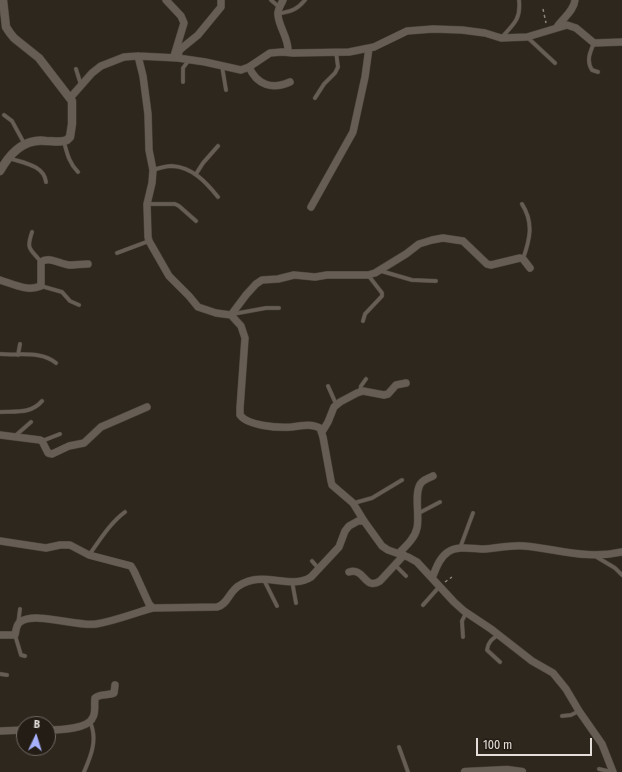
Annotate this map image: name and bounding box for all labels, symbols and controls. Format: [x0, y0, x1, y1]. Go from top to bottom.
north arrow [16, 716, 56, 756]
text: B [33, 718, 40, 731]
scale bar [478, 730, 594, 756]
text: 100 m [483, 738, 512, 752]

